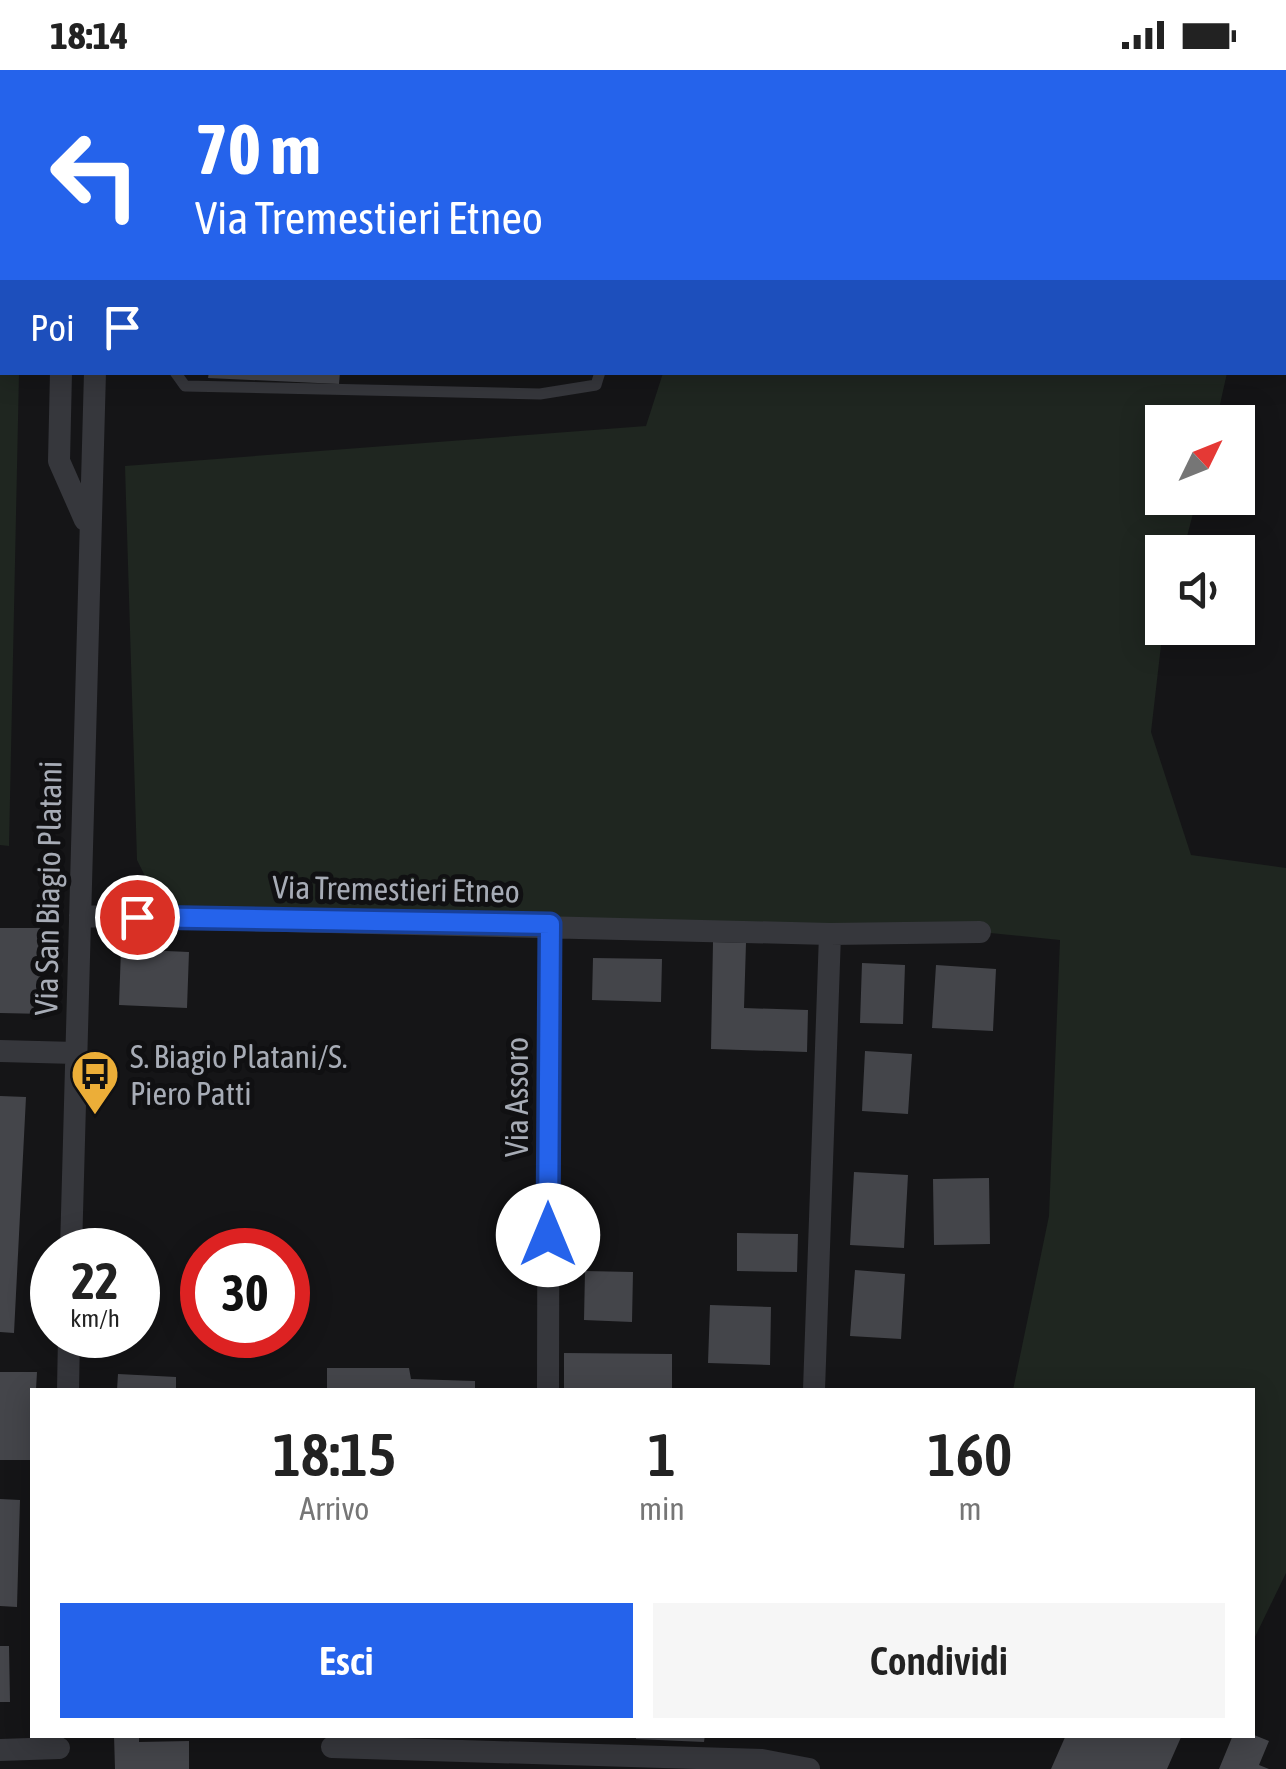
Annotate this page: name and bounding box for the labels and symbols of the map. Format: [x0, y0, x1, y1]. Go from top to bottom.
north arrow [1145, 405, 1255, 515]
street label: Via San Biagio Platani [27, 760, 69, 1016]
street label: Via Tremestieri Etneo [272, 868, 520, 910]
pin [95, 875, 180, 960]
street label: Via Assoro [498, 1037, 535, 1157]
place label: S. Biagio Platani/S. Piero Patti [130, 1038, 347, 1112]
bus stop icon: S. Biagio Platani/S. Piero Patti [69, 1048, 121, 1116]
position arrow [496, 1183, 600, 1287]
speed limit sign: 30 [180, 1228, 310, 1358]

